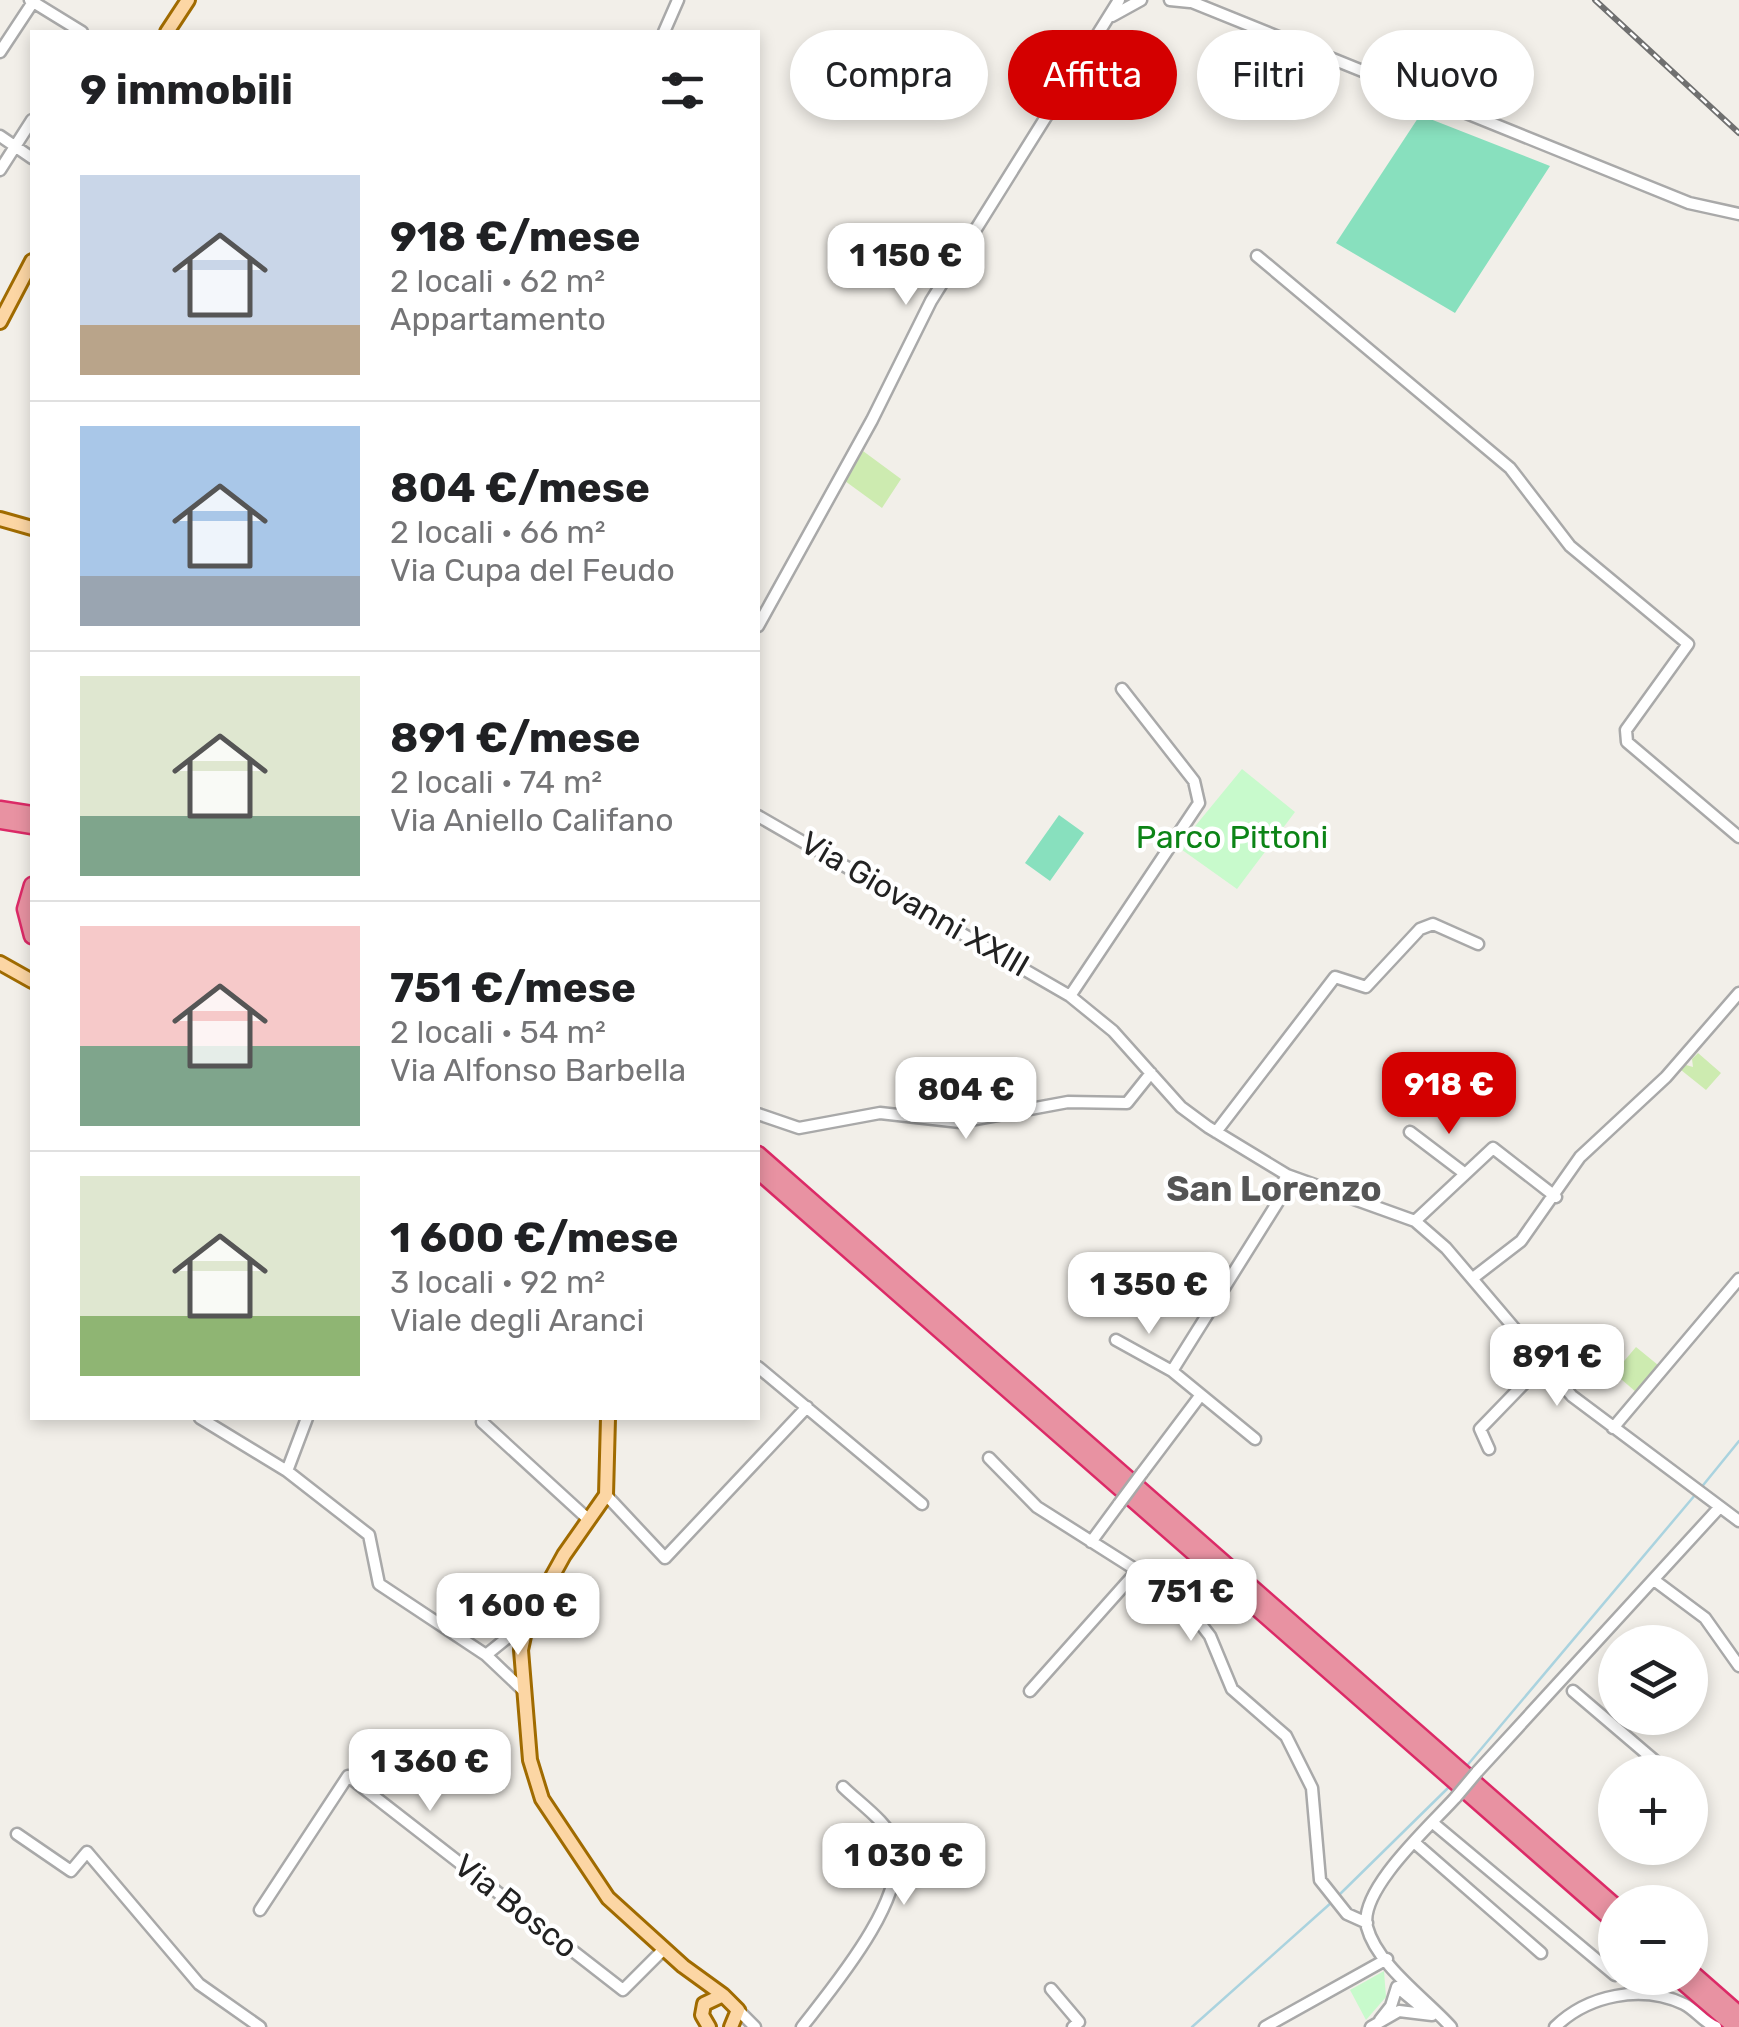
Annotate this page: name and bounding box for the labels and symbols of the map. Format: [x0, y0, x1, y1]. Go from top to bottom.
pin: 1 150 € [814, 223, 998, 308]
park label: Parco Pittoni [1136, 818, 1328, 856]
street label: Via Giovanni XXIII [794, 823, 1036, 985]
pin: 918 € [1379, 1052, 1519, 1137]
pin: 804 € [896, 1057, 1036, 1142]
district label: San Lorenzo [1166, 1168, 1382, 1210]
pin: 1 350 € [1057, 1252, 1241, 1337]
pin: 891 € [1487, 1324, 1627, 1409]
pin: 751 € [1121, 1559, 1261, 1644]
pin: 1 600 € [426, 1573, 610, 1658]
pin: 1 360 € [338, 1729, 522, 1814]
pin: 1 030 € [812, 1823, 996, 1908]
street label: Via Bosco [447, 1846, 585, 1966]

